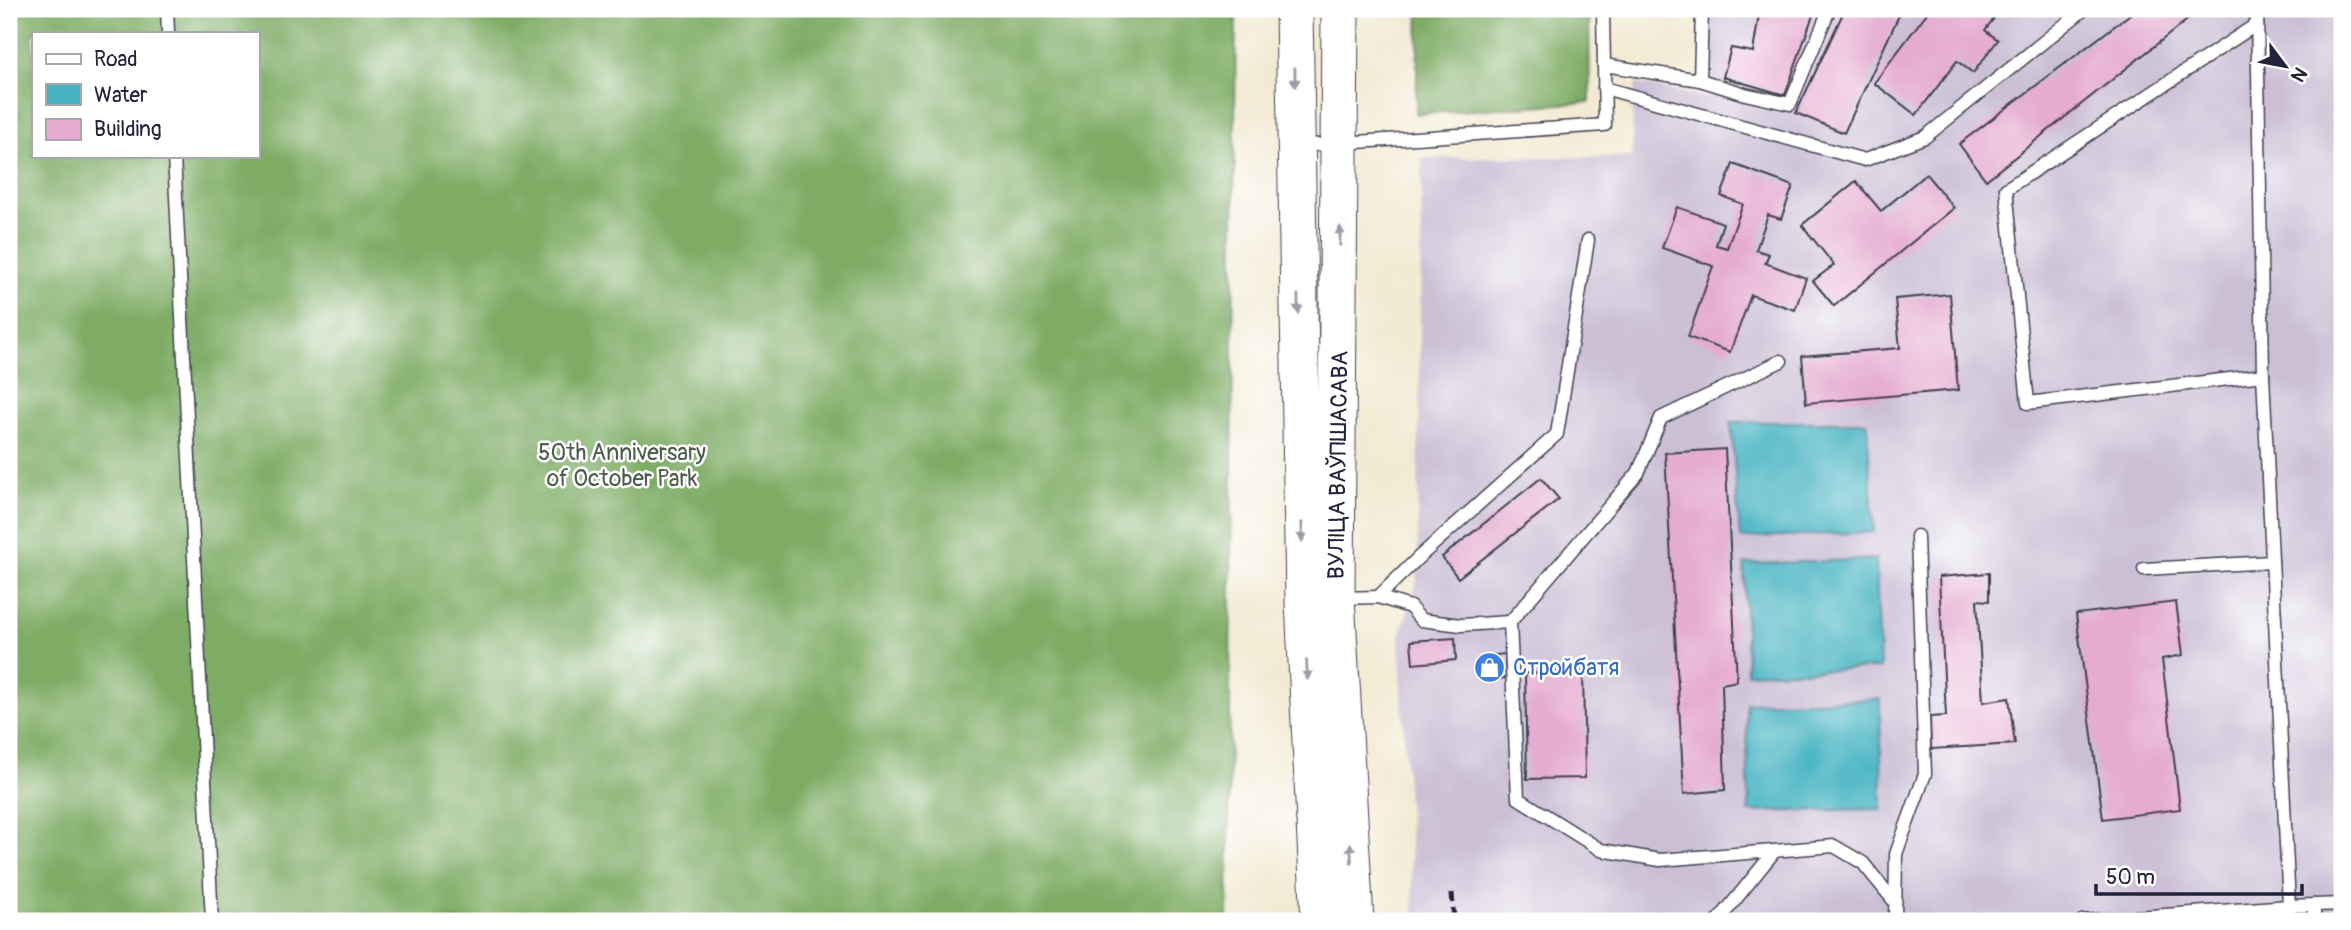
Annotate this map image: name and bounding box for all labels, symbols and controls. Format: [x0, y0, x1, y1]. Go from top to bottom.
legend [32, 32, 259, 158]
north arrow [2250, 32, 2320, 102]
text: Road [94, 46, 138, 73]
text: N [2285, 63, 2312, 86]
one-way arrow [1289, 66, 1300, 88]
text: Water [94, 82, 148, 109]
text: Building [94, 116, 161, 143]
one-way arrow [1334, 225, 1345, 247]
one-way arrow [1293, 294, 1304, 316]
street label: ВУЛІЦА ВАЎПШАСАВА [1322, 350, 1354, 580]
park label: 50th Anniversary of October Park [538, 438, 706, 493]
one-way arrow [1297, 521, 1308, 543]
shop icon: Стройбатя [1473, 650, 1507, 684]
place label: Стройбатя [1513, 653, 1619, 682]
one-way arrow [1302, 659, 1313, 681]
one-way arrow [1345, 842, 1356, 864]
scale bar [2096, 853, 2302, 897]
text: 50 m [2106, 864, 2155, 891]

